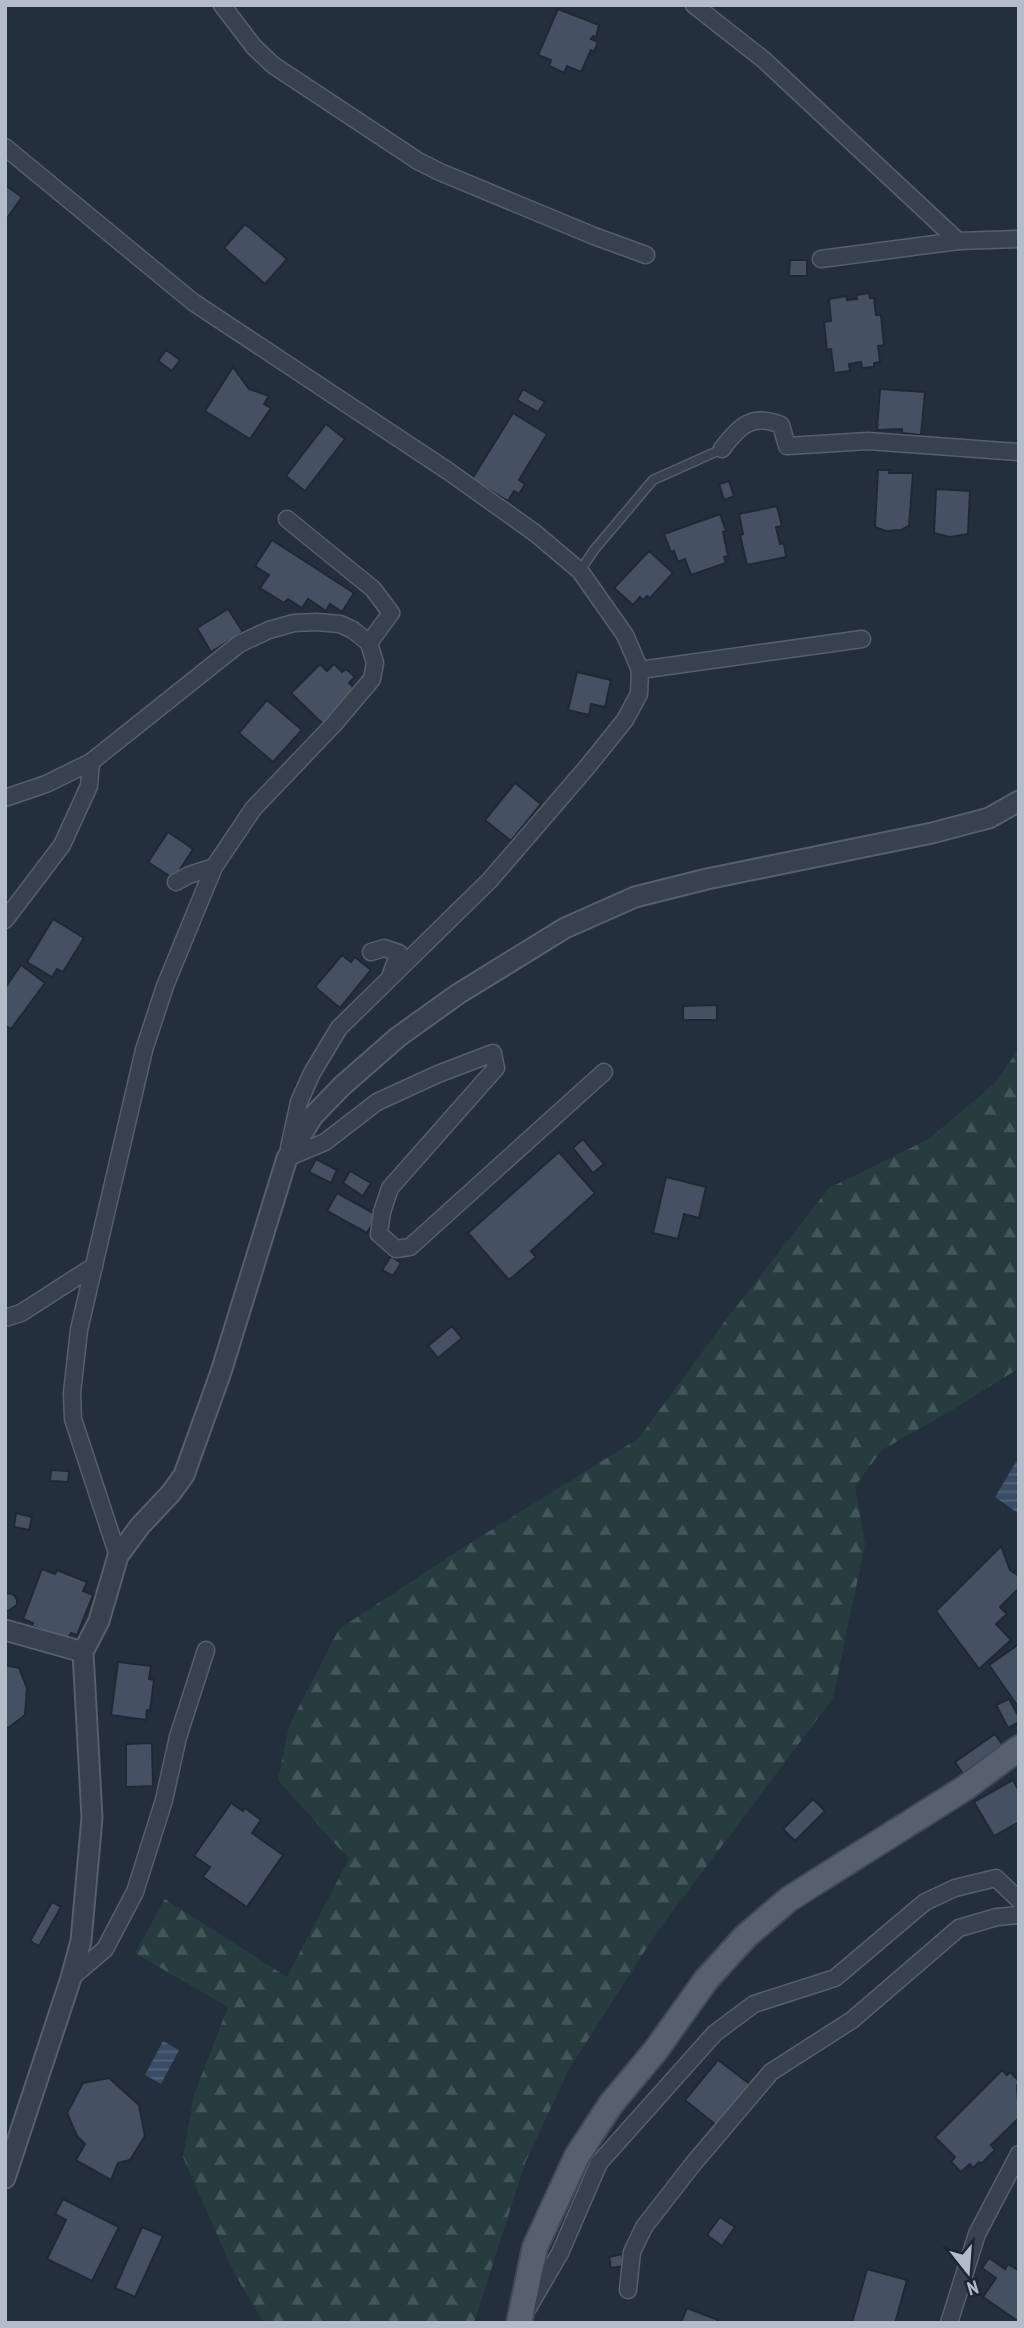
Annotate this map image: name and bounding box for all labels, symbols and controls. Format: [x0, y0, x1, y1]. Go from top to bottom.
north arrow [933, 2237, 1003, 2307]
text: N [965, 2275, 981, 2301]

